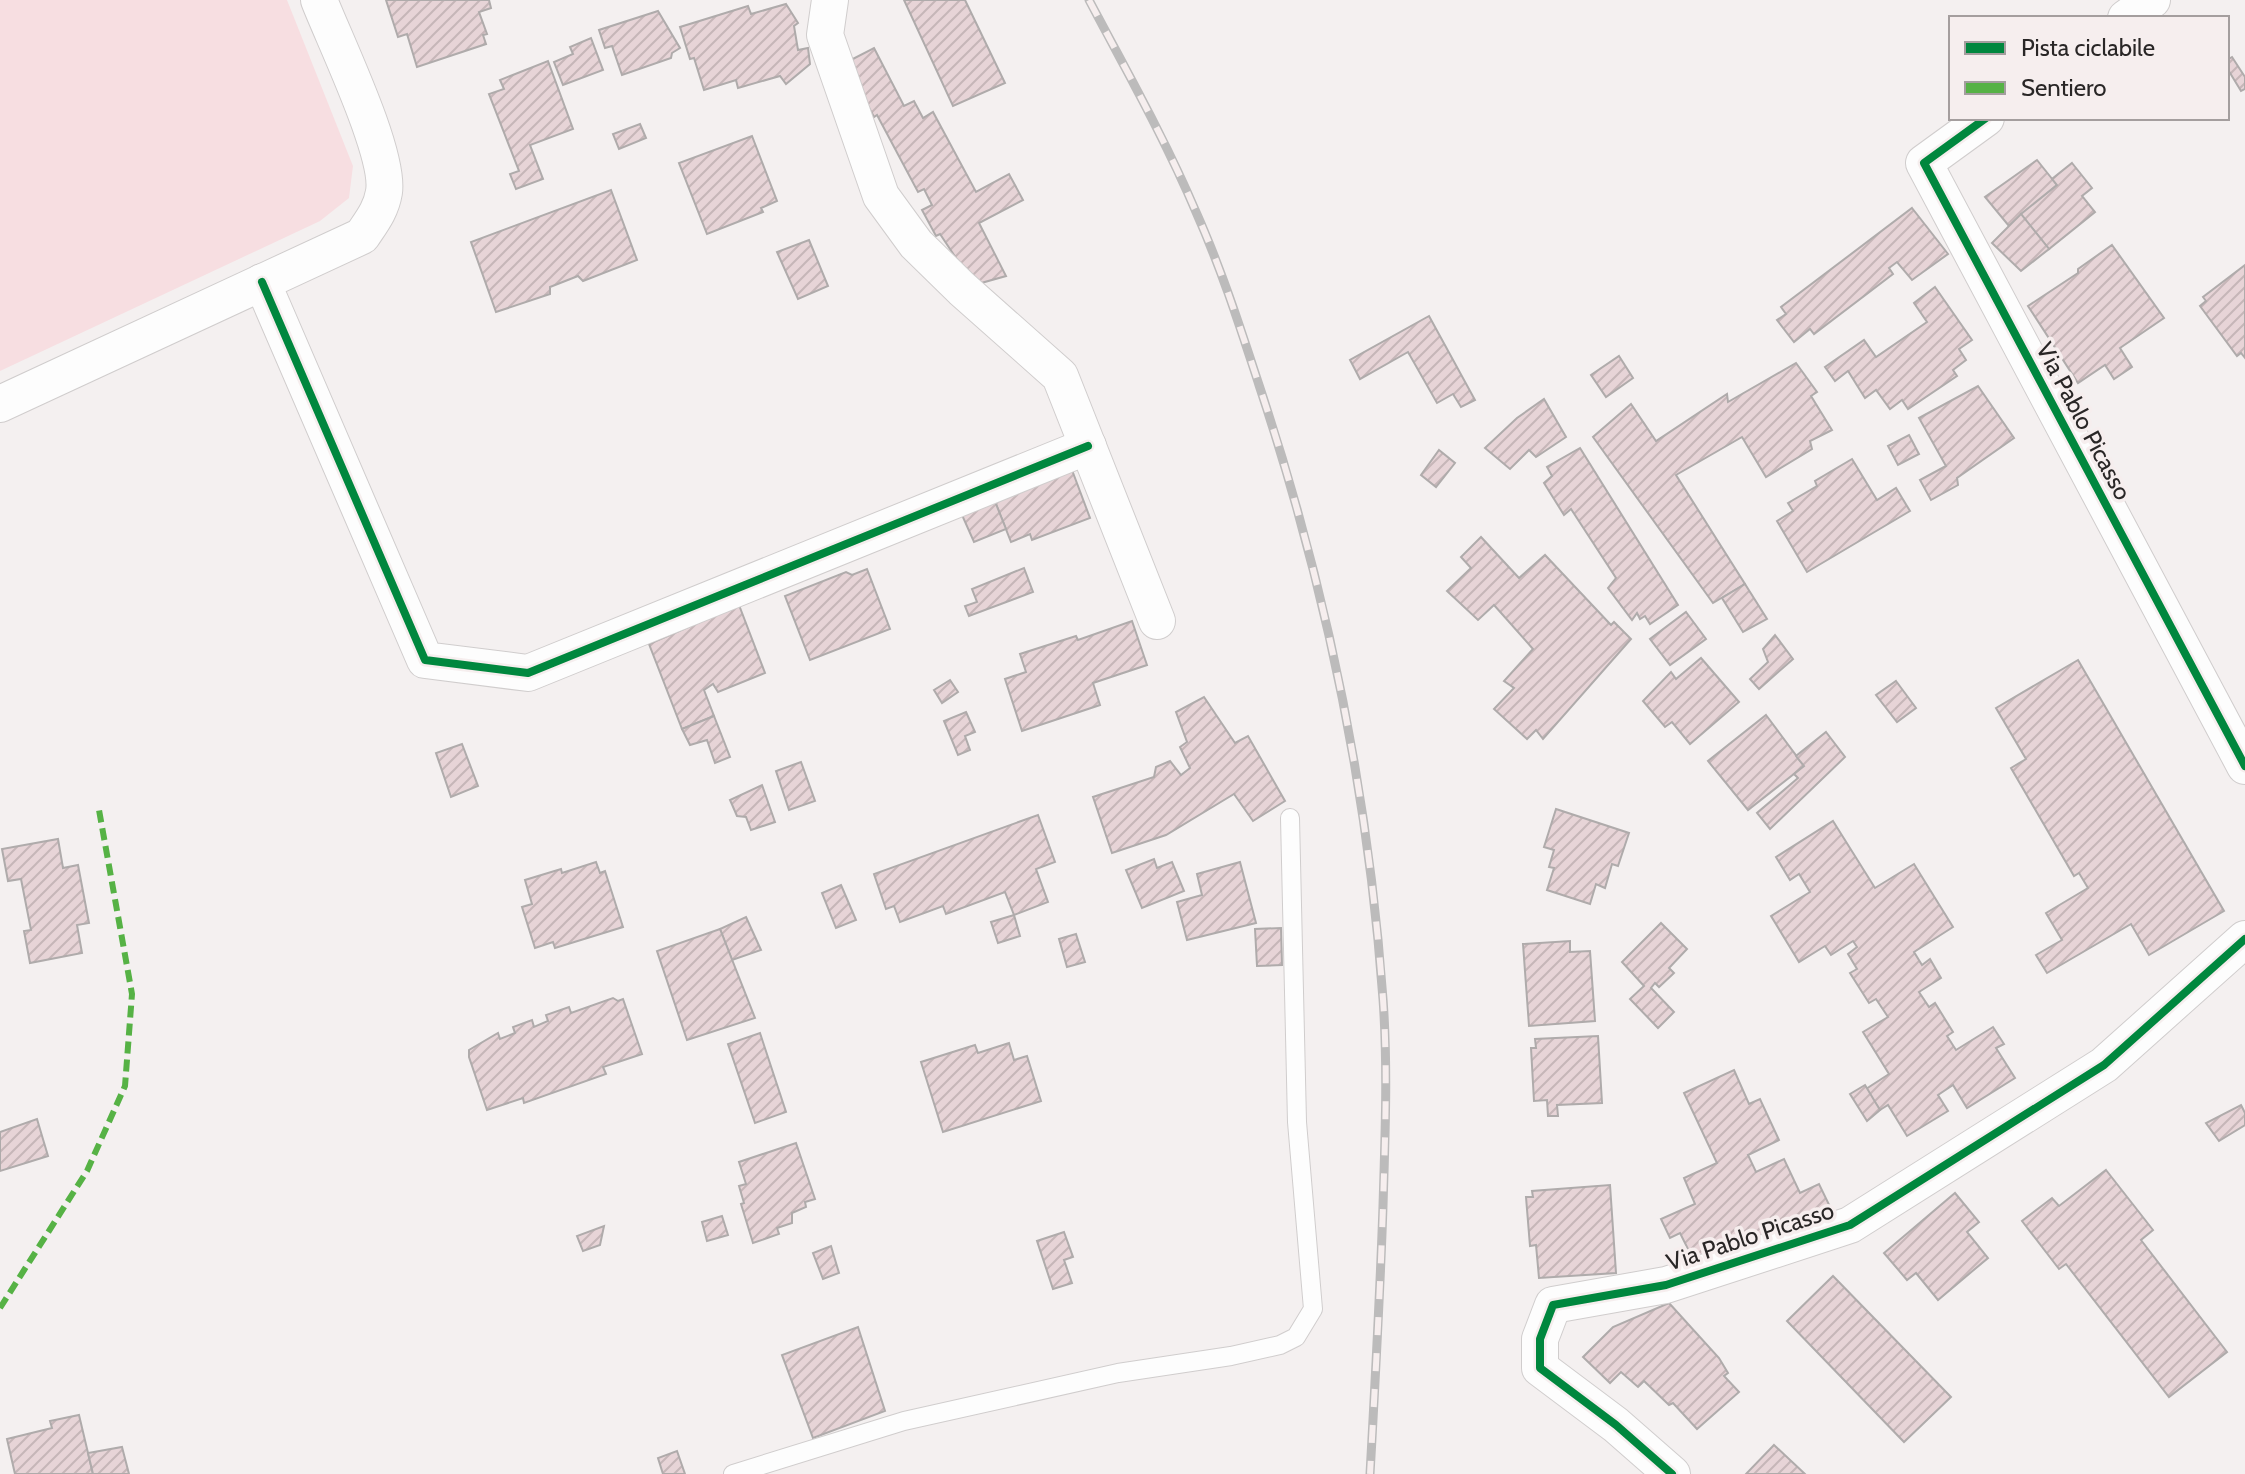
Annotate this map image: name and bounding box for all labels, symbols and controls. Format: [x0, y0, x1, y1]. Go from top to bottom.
legend [1949, 16, 2229, 120]
text: Pista ciclabile [2021, 33, 2155, 62]
text: Sentiero [2021, 73, 2106, 102]
street label: Via Pablo Picasso [2030, 337, 2138, 505]
street label: Via Pablo Picasso [1663, 1195, 1837, 1277]

